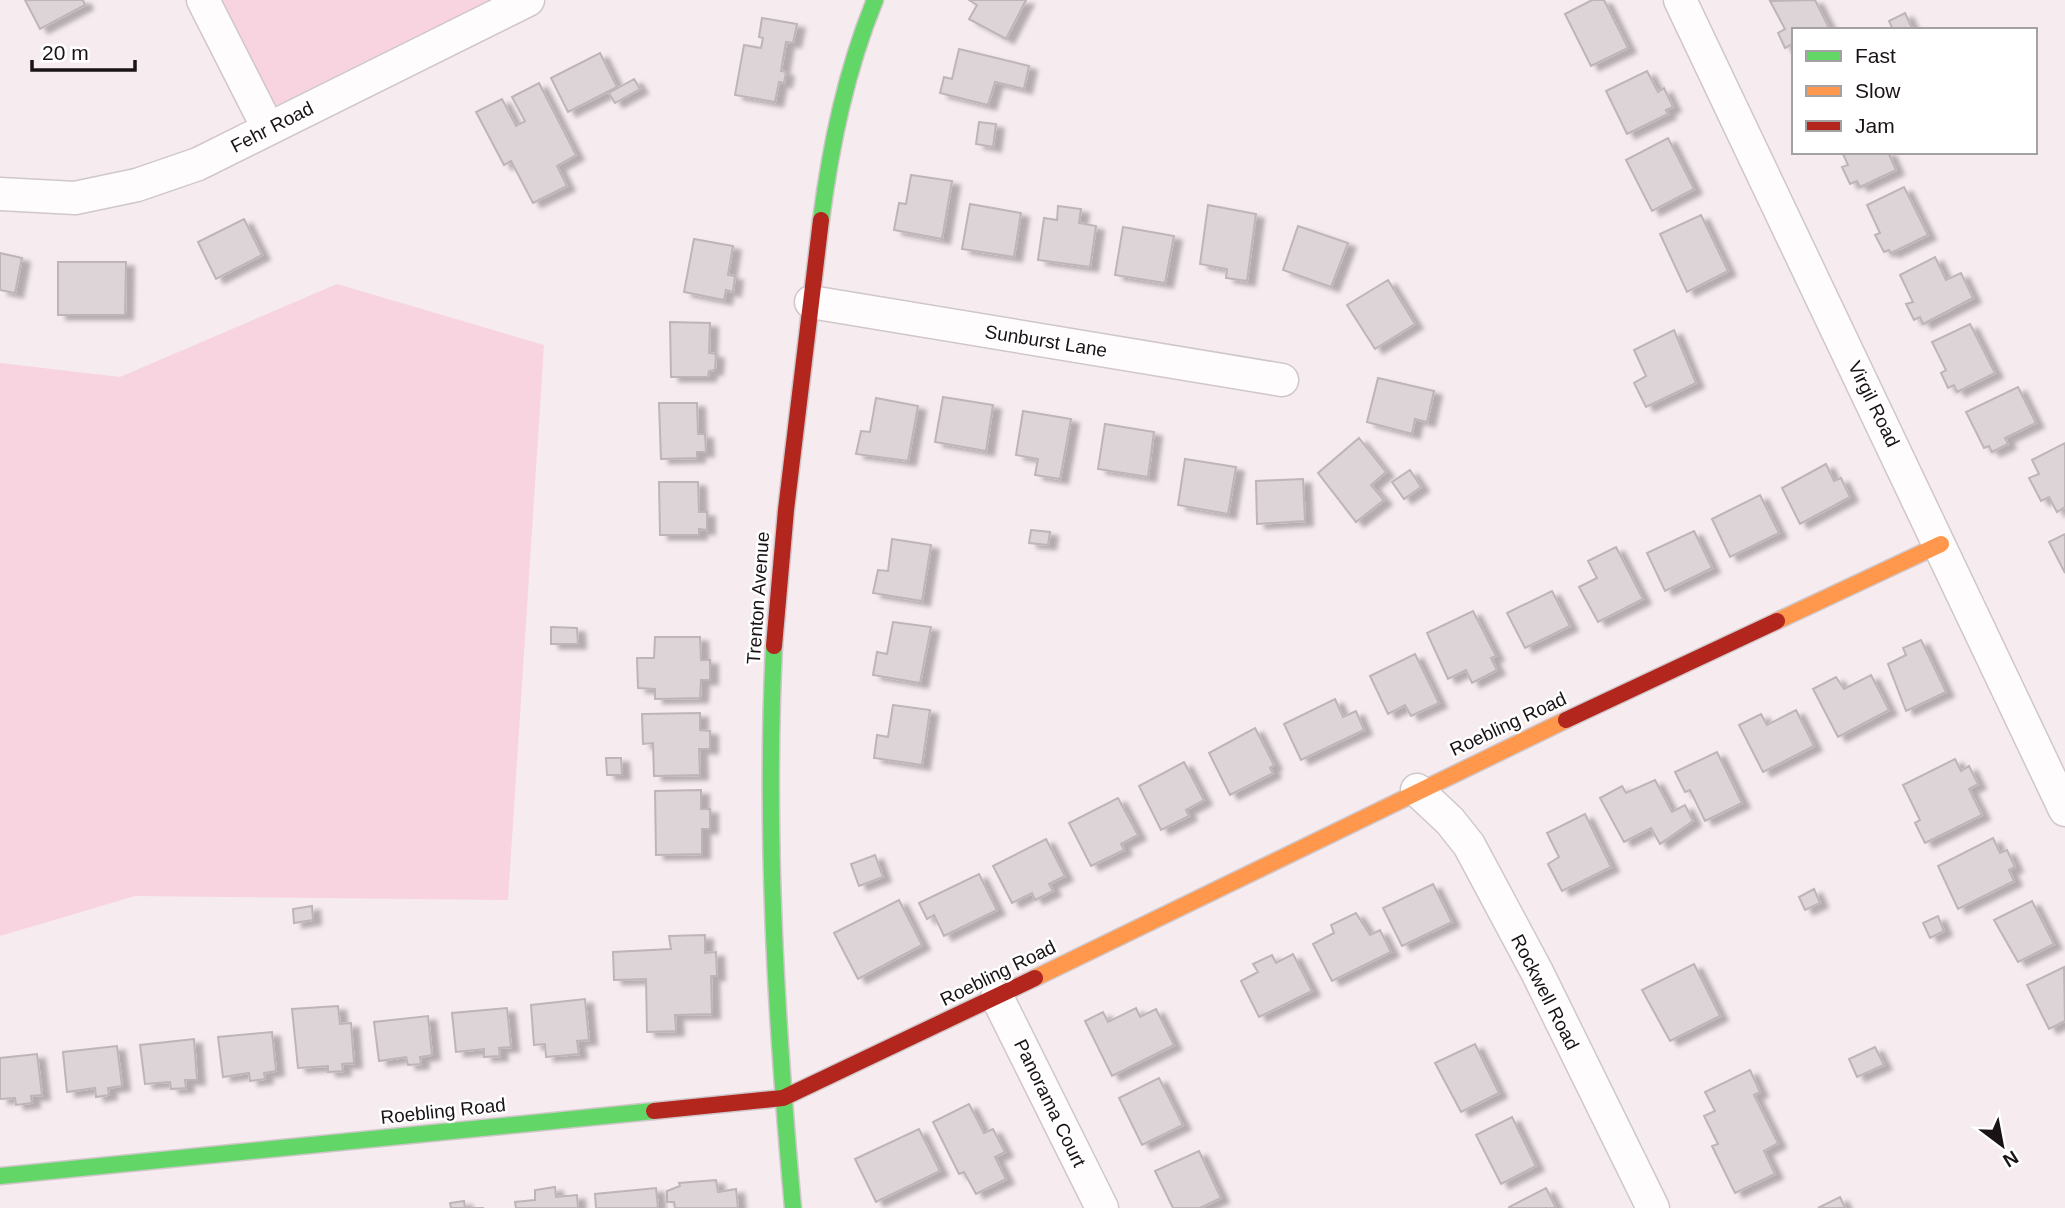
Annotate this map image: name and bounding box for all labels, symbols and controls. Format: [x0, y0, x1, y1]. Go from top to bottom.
scale bar [32, 28, 135, 72]
legend [1792, 28, 2037, 154]
text: 20 m [42, 41, 89, 64]
text: Fast [1855, 44, 1896, 67]
text: Slow [1855, 79, 1901, 102]
street label: Fehr Road [227, 97, 317, 157]
text: Jam [1855, 114, 1895, 137]
street label: Sunburst Lane [983, 321, 1109, 361]
street label: Virgil Road [1844, 358, 1904, 450]
street label: Trenton Avenue [743, 531, 773, 665]
street label: Roebling Road [1447, 688, 1569, 760]
street label: Rockwell Road [1507, 931, 1583, 1053]
street label: Roebling Road [937, 936, 1059, 1010]
street label: Panorama Court [1010, 1036, 1090, 1171]
street label: Roebling Road [379, 1094, 507, 1128]
north arrow [1967, 1110, 2037, 1180]
text: N [1999, 1146, 2022, 1172]

